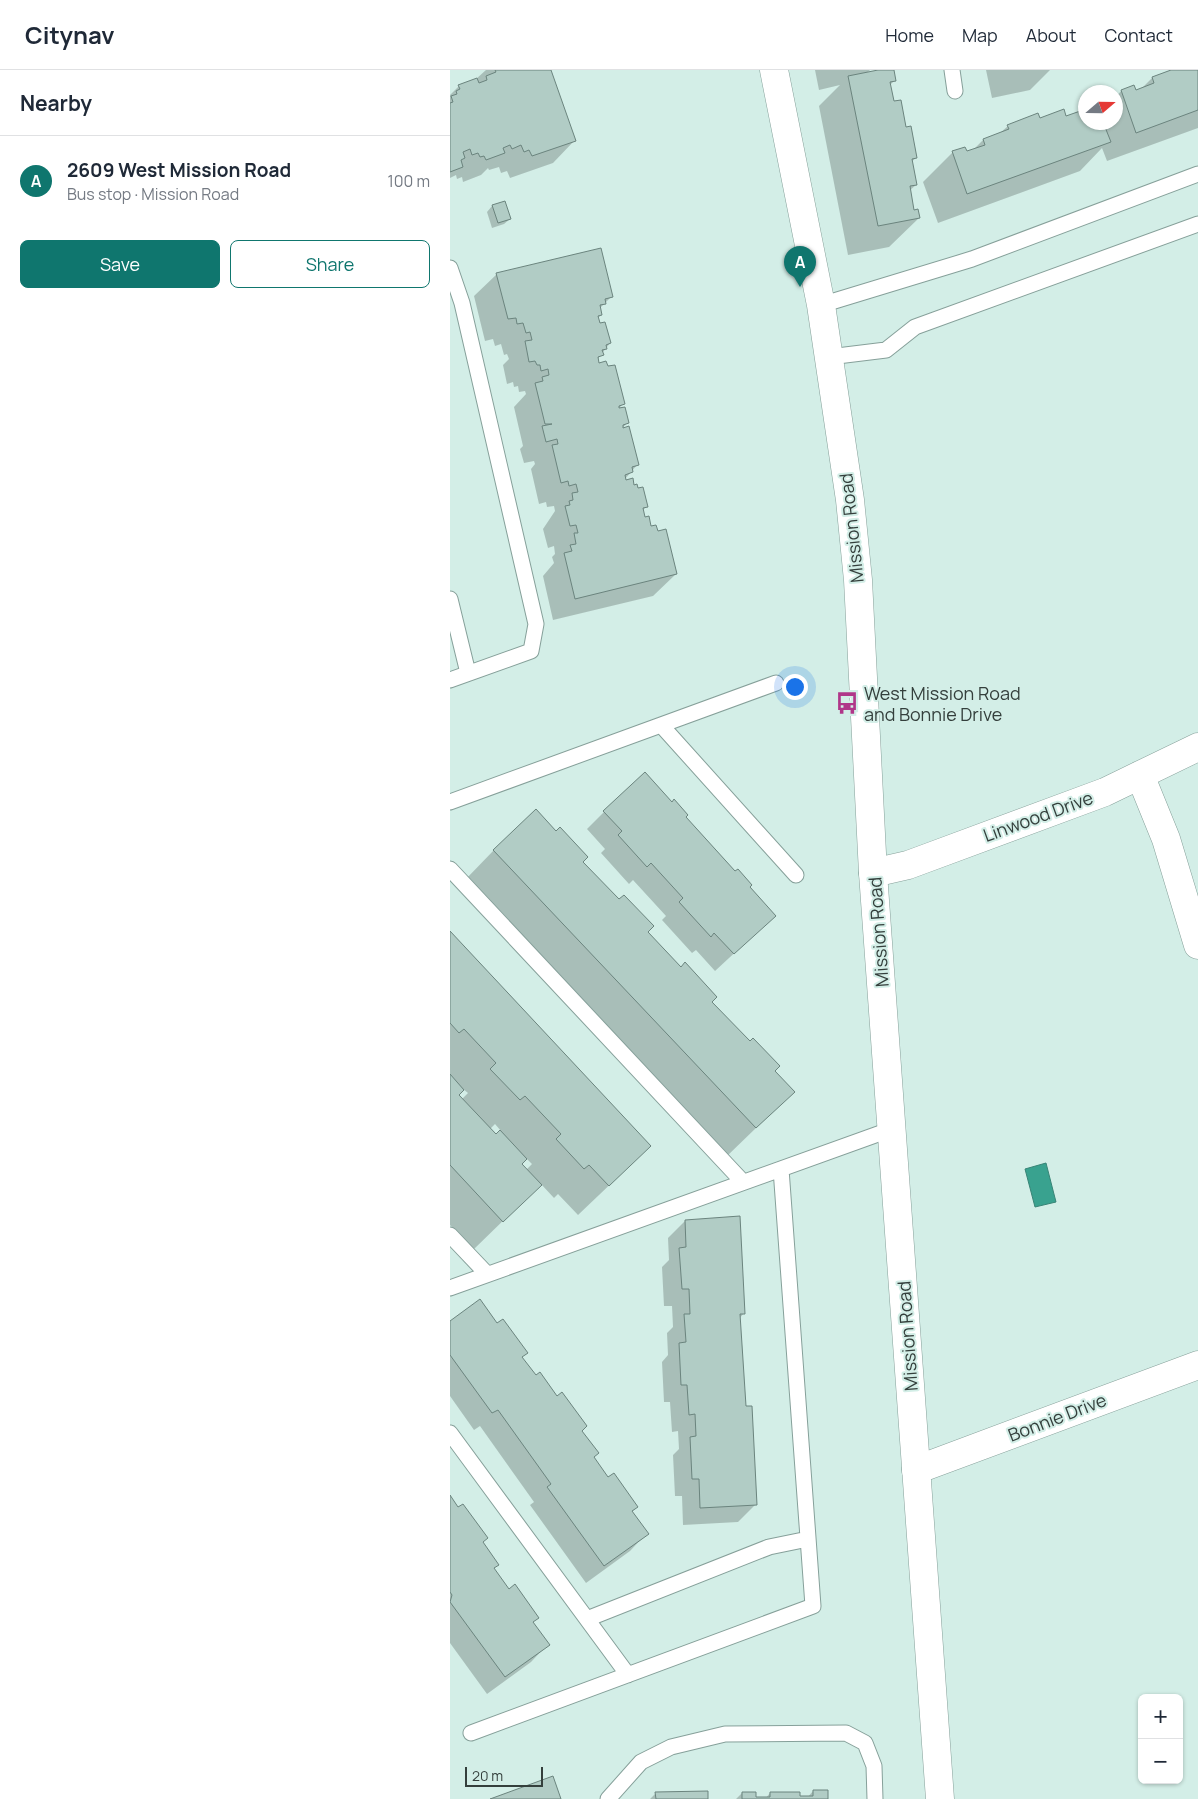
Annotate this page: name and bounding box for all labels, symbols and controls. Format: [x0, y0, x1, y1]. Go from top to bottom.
text: Citynav [25, 18, 115, 51]
text: Home [885, 23, 934, 47]
text: Map [962, 23, 998, 47]
text: About [1026, 23, 1076, 47]
text: Contact [1104, 23, 1173, 47]
north arrow [1078, 85, 1123, 130]
text: Nearby [20, 89, 92, 117]
text: 2609 West Mission Road [67, 157, 291, 183]
text: A [31, 170, 41, 192]
text: 100 m [387, 170, 430, 192]
text: Bus stop · Mission Road [67, 183, 239, 205]
button: Save [20, 240, 220, 288]
button: Share [230, 240, 430, 288]
pin: A [784, 246, 816, 287]
street label: Mission Road [833, 472, 869, 584]
your location [782, 674, 808, 700]
place label: West Mission Road and Bonnie Drive [864, 681, 1021, 726]
bus stop icon: West Mission Road and Bonnie Drive [834, 690, 860, 716]
street label: Linwood Drive [980, 785, 1096, 847]
street label: Mission Road [862, 876, 894, 988]
street label: Mission Road [891, 1280, 923, 1392]
street label: Bonnie Drive [1004, 1387, 1110, 1447]
map controls [1138, 1694, 1183, 1784]
button: + [1138, 1694, 1183, 1739]
button: − [1138, 1739, 1183, 1784]
scale bar [465, 1764, 542, 1787]
text: 20 m [472, 1766, 503, 1785]

